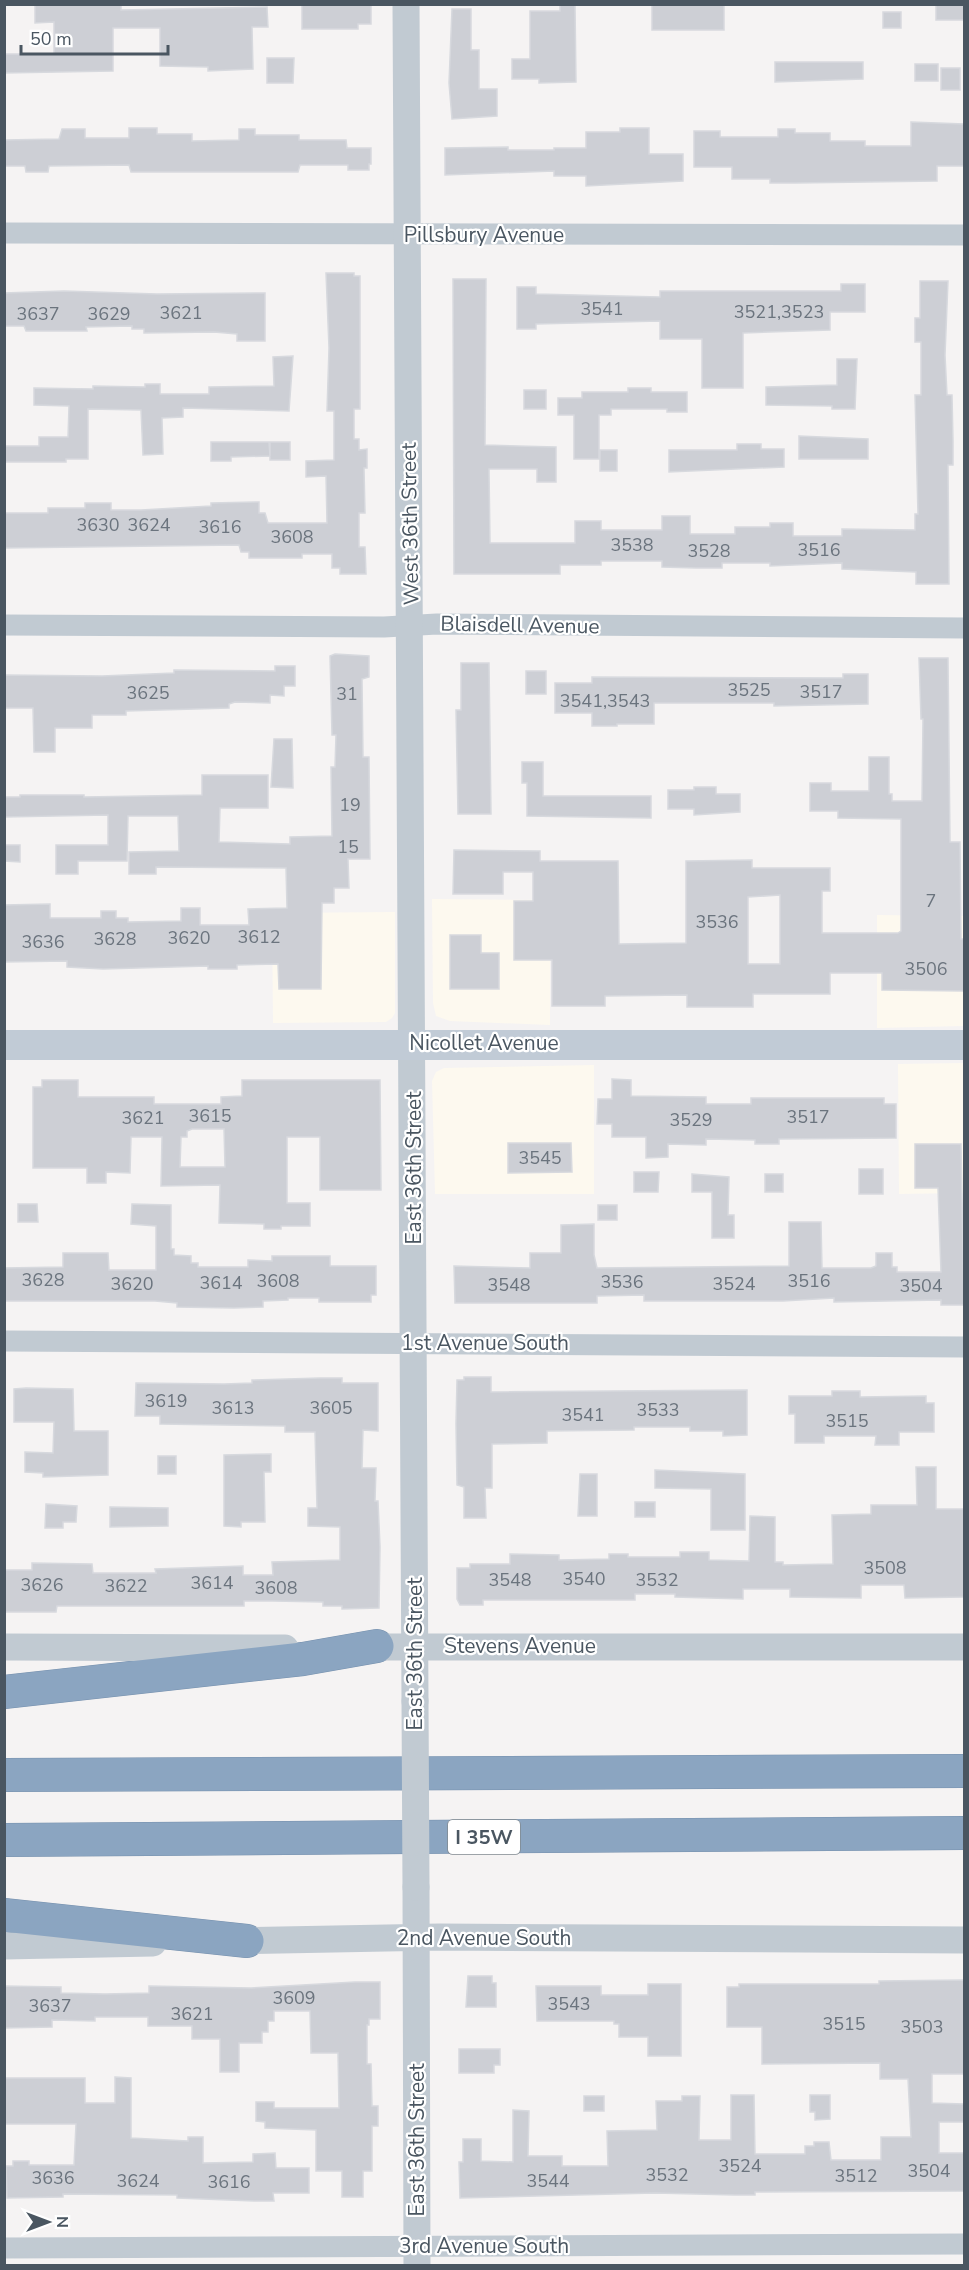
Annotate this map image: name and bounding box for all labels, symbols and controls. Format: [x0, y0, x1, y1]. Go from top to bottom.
scale bar [21, 18, 168, 56]
text: 50 m [30, 27, 72, 51]
street label: Pillsbury Avenue [404, 221, 564, 249]
house number: 3541 [580, 297, 624, 321]
house number: 3521,3523 [734, 300, 824, 324]
house number: 3621 [159, 301, 203, 325]
house number: 3637 [16, 302, 60, 326]
house number: 3629 [87, 302, 131, 326]
street label: West 36th Street [395, 442, 425, 606]
house number: 3630 [76, 513, 120, 537]
house number: 3624 [127, 513, 171, 537]
house number: 3616 [198, 515, 242, 539]
house number: 3608 [270, 525, 314, 549]
house number: 3538 [610, 533, 654, 557]
house number: 3516 [797, 538, 841, 562]
house number: 3528 [687, 539, 731, 563]
street label: Blaisdell Avenue [440, 610, 600, 640]
house number: 3525 [727, 678, 771, 702]
house number: 3517 [799, 680, 843, 704]
house number: 3625 [126, 681, 170, 705]
house number: 31 [336, 682, 358, 706]
house number: 3541,3543 [560, 689, 650, 713]
house number: 19 [339, 793, 361, 817]
house number: 15 [337, 835, 359, 859]
house number: 7 [926, 889, 936, 913]
house number: 3536 [695, 910, 739, 934]
house number: 3612 [237, 925, 281, 949]
house number: 3620 [167, 926, 211, 950]
house number: 3628 [93, 927, 137, 951]
house number: 3636 [21, 930, 65, 954]
house number: 3506 [904, 957, 948, 981]
street label: Nicollet Avenue [409, 1029, 559, 1057]
street label: East 36th Street [400, 1091, 428, 1245]
house number: 3615 [188, 1104, 232, 1128]
house number: 3517 [786, 1105, 830, 1129]
house number: 3621 [121, 1106, 165, 1130]
house number: 3529 [669, 1108, 713, 1132]
house number: 3545 [518, 1146, 562, 1170]
house number: 3628 [21, 1268, 65, 1292]
house number: 3608 [256, 1269, 300, 1293]
house number: 3516 [787, 1269, 831, 1293]
house number: 3536 [600, 1270, 644, 1294]
house number: 3614 [199, 1271, 243, 1295]
house number: 3620 [110, 1272, 154, 1296]
house number: 3524 [712, 1272, 756, 1296]
house number: 3548 [487, 1273, 531, 1297]
house number: 3504 [899, 1274, 943, 1298]
street label: 1st Avenue South [401, 1329, 569, 1357]
house number: 3619 [144, 1389, 188, 1413]
house number: 3613 [211, 1396, 255, 1420]
house number: 3605 [309, 1396, 353, 1420]
house number: 3533 [636, 1398, 680, 1422]
house number: 3541 [561, 1403, 605, 1427]
house number: 3515 [825, 1409, 869, 1433]
house number: 3508 [863, 1556, 907, 1580]
house number: 3540 [562, 1567, 606, 1591]
house number: 3548 [488, 1568, 532, 1592]
house number: 3532 [635, 1568, 679, 1592]
house number: 3614 [190, 1571, 234, 1595]
house number: 3626 [20, 1573, 64, 1597]
house number: 3622 [104, 1574, 148, 1598]
house number: 3608 [254, 1576, 298, 1600]
street label: East 36th Street [401, 1577, 429, 1731]
street label: Stevens Avenue [444, 1632, 596, 1660]
road number: I 35W [448, 1820, 520, 1854]
street label: 2nd Avenue South [397, 1924, 571, 1952]
house number: 3609 [272, 1986, 316, 2010]
house number: 3543 [547, 1992, 591, 2016]
house number: 3637 [28, 1994, 72, 2018]
house number: 3621 [170, 2002, 214, 2026]
house number: 3515 [822, 2012, 866, 2036]
house number: 3503 [900, 2015, 944, 2039]
street label: East 36th Street [403, 2063, 431, 2217]
house number: 3524 [718, 2154, 762, 2178]
house number: 3504 [907, 2159, 951, 2183]
house number: 3532 [645, 2163, 689, 2187]
house number: 3512 [834, 2164, 878, 2188]
house number: 3636 [31, 2166, 75, 2190]
house number: 3624 [116, 2169, 160, 2193]
house number: 3544 [526, 2169, 570, 2193]
house number: 3616 [207, 2170, 251, 2194]
north arrow [18, 2192, 78, 2252]
text: N [51, 2216, 73, 2228]
street label: 3rd Avenue South [399, 2232, 569, 2260]

